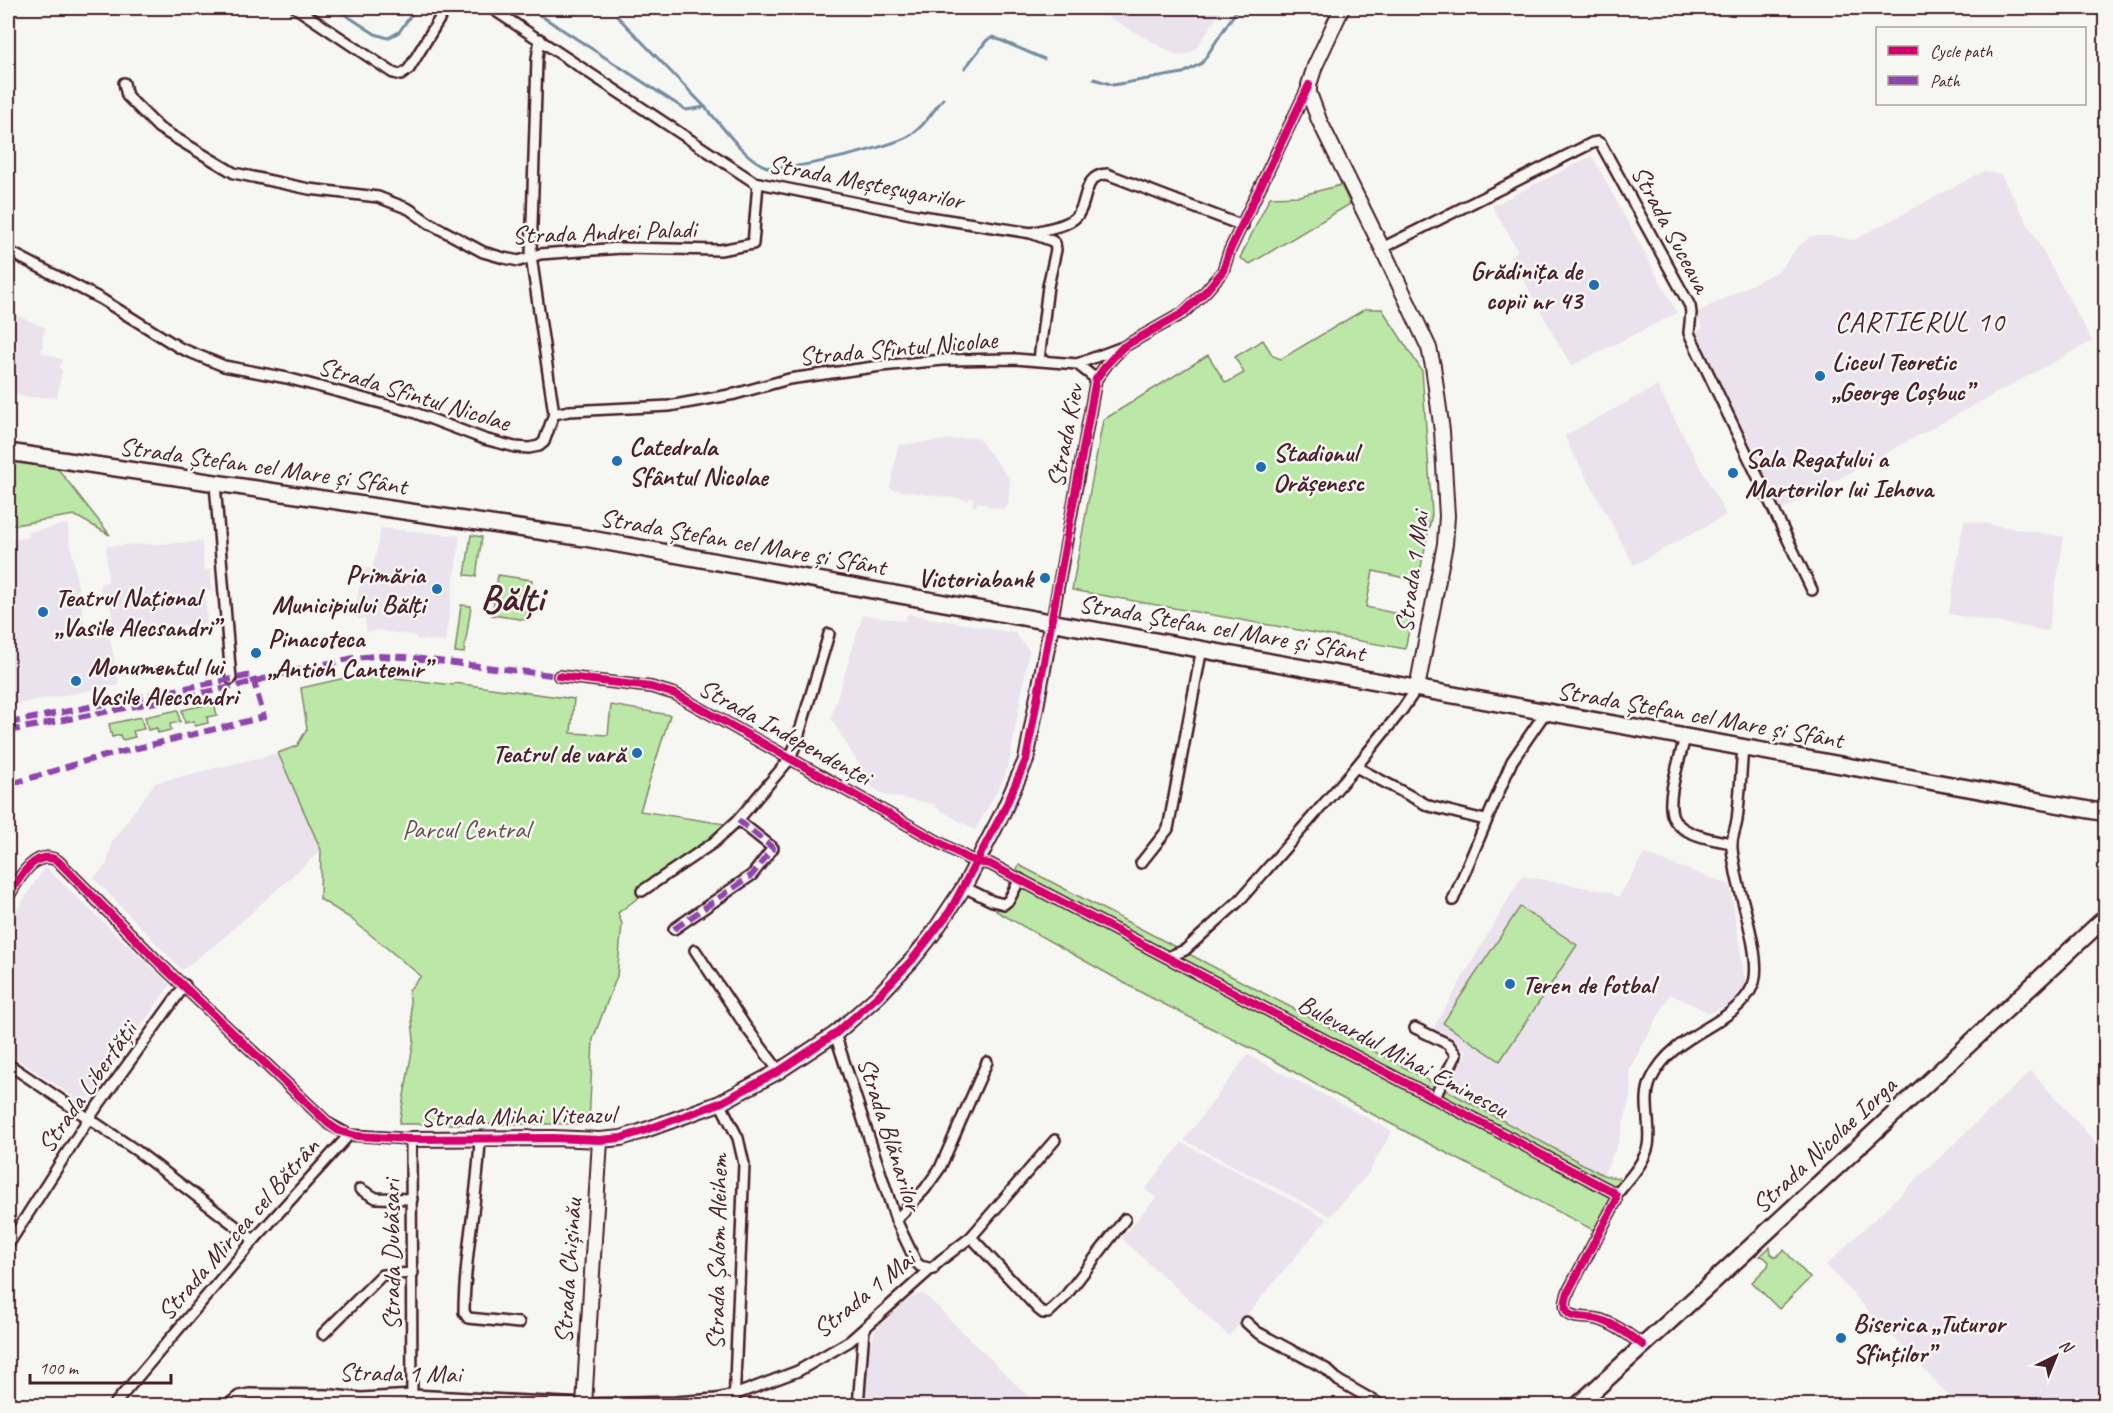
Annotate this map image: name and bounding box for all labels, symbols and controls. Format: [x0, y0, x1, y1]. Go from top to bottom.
legend [1876, 27, 2086, 105]
text: Cycle path [1930, 40, 1993, 62]
text: Path [1930, 70, 1960, 92]
street label: Strada Meșteșugarilor [766, 147, 969, 218]
street label: Strada Suceava [1624, 160, 1719, 300]
street label: Strada Andrei Paladi [511, 212, 700, 252]
place label: Grădinița de copii nr 43 [1470, 254, 1584, 317]
marker: Grădinița de copii nr 43 [1587, 278, 1601, 292]
district label: CARTIERUL 10 [1835, 304, 2006, 339]
street label: Strada Sfîntul Nicolae [798, 323, 1000, 373]
place label: Liceul Teoretic „George Coșbuc” [1832, 345, 1978, 408]
street label: Strada Sfîntul Nicolae [314, 349, 515, 439]
marker: Liceul Teoretic „George Coșbuc” [1813, 369, 1827, 383]
street label: Strada Kiev [1039, 379, 1092, 490]
street label: Strada Ștefan cel Mare și Sfânt [117, 429, 411, 503]
place label: Catedrala Sfântul Nicolae [629, 430, 770, 493]
place label: Stadionul Orășenesc [1273, 436, 1365, 499]
place label: Sala Regatului a Martorilor lui Iehova [1745, 442, 1935, 505]
marker: Catedrala Sfântul Nicolae [610, 454, 624, 468]
marker: Stadionul Orășenesc [1254, 460, 1268, 474]
marker: Sala Regatului a Martorilor lui Iehova [1726, 466, 1740, 480]
street label: Strada Ștefan cel Mare și Sfânt [597, 501, 891, 584]
street label: Strada 1 Mai [1387, 506, 1437, 635]
place label: Primăria Municipiului Bălți [272, 558, 429, 621]
place label: Victoriabank [918, 562, 1035, 595]
marker: Victoriabank [1038, 571, 1052, 585]
district label: Bălți [480, 575, 548, 622]
place label: Teatrul Național „Vasile Alecsandri” [55, 581, 224, 644]
marker: Primăria Municipiului Bălți [430, 582, 444, 596]
street label: Strada Ștefan cel Mare și Sfânt [1076, 587, 1370, 670]
marker: Teatrul Național „Vasile Alecsandri” [36, 605, 50, 619]
place label: Pinacoteca „Antioh Cantemir” [268, 622, 436, 685]
marker: Pinacoteca „Antioh Cantemir” [249, 646, 263, 660]
place label: Monumentul lui Vasile Alecsandri [88, 650, 241, 713]
street label: Strada Independenței [693, 671, 880, 795]
marker: Monumentul lui Vasile Alecsandri [69, 674, 83, 688]
street label: Strada Ștefan cel Mare și Sfânt [1554, 674, 1848, 757]
place label: Teatrul de vară [492, 737, 628, 770]
marker: Teatrul de vară [630, 746, 644, 760]
park label: Parcul Central [402, 813, 534, 846]
place label: Teren de fotbal [1522, 968, 1660, 1001]
marker: Teren de fotbal [1503, 977, 1517, 991]
street label: Bulevardul Mihai Eminescu [1292, 987, 1515, 1126]
street label: Strada Libertății [30, 1012, 146, 1159]
street label: Strada Blănarilor [850, 1053, 931, 1217]
street label: Strada Nicolae Iorga [1745, 1068, 1904, 1221]
street label: Strada Mihai Viteazul [420, 1098, 620, 1134]
street label: Strada Mircea cel Bătrân [150, 1130, 327, 1327]
street label: Strada Șalom Aleihem [699, 1151, 735, 1350]
street label: Strada Dubăsari [375, 1176, 408, 1331]
street label: Strada Chișinău [546, 1196, 590, 1344]
street label: Strada 1 Mai [806, 1241, 924, 1345]
place label: Biserica „Tuturor Sfinților” [1853, 1307, 2007, 1370]
north arrow [2026, 1326, 2086, 1386]
marker: Biserica „Tuturor Sfinților” [1834, 1331, 1848, 1345]
text: N [2055, 1335, 2078, 1359]
scale bar [30, 1347, 171, 1385]
street label: Strada 1 Mai [339, 1355, 465, 1391]
text: 100 m [39, 1357, 80, 1379]

